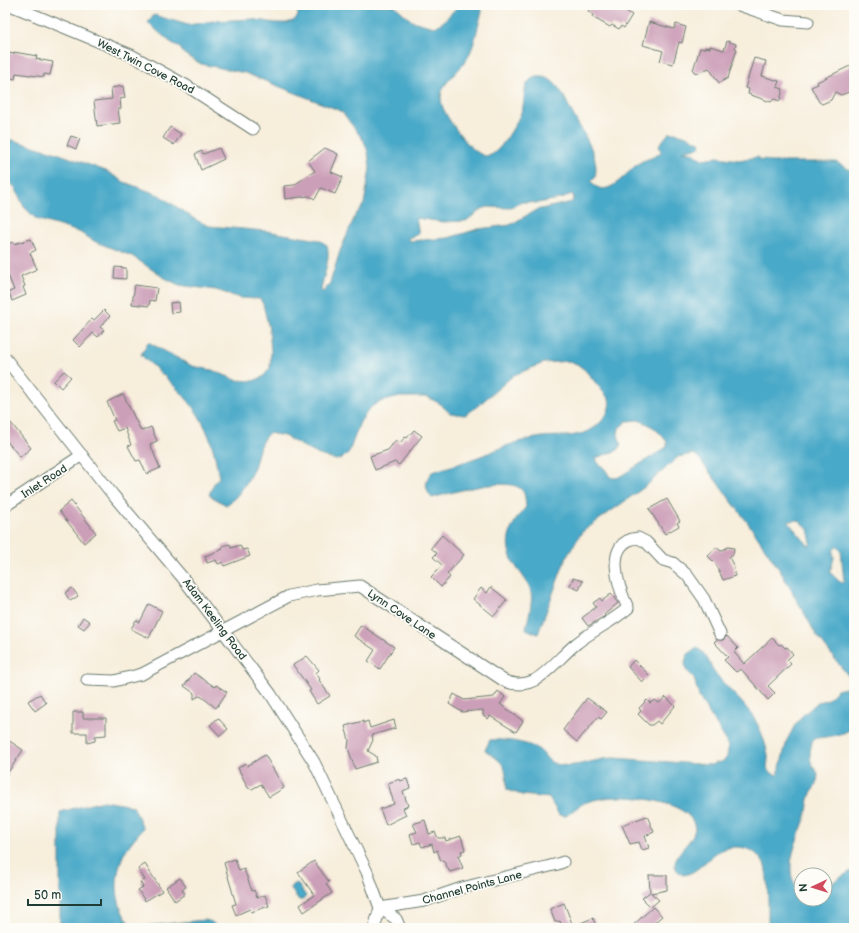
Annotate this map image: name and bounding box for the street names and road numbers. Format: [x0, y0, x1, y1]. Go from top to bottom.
street label: West Twin Cove Road [95, 36, 197, 97]
street label: Inlet Road [19, 462, 69, 501]
street label: Adam Keeling Road [180, 576, 249, 662]
street label: Lynn Cove Lane [365, 587, 439, 642]
street label: Channel Points Lane [421, 868, 524, 907]

